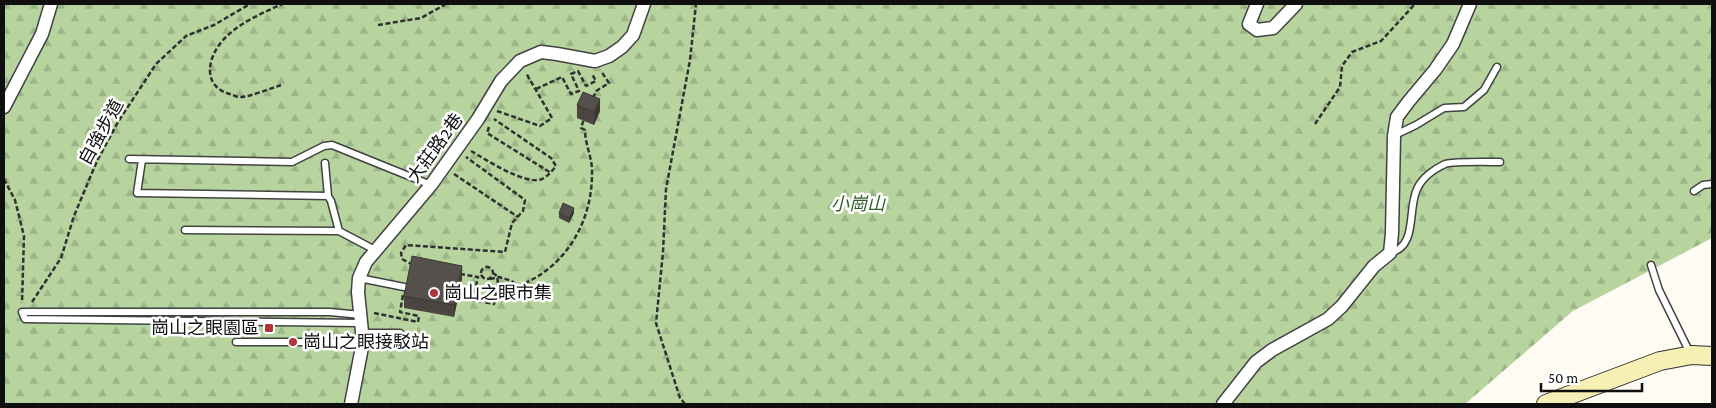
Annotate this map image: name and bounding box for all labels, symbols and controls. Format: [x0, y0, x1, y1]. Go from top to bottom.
street label: 自強步道 [75, 96, 127, 168]
street label: 大莊路2巷 [403, 110, 467, 186]
park label: 小崗山 [831, 194, 886, 214]
place label: 崗山之眼市集 [444, 283, 552, 303]
marker: 崗山之眼市集 [428, 287, 440, 299]
place label: 崗山之眼園區 [151, 318, 259, 338]
marker: 崗山之眼園區 [263, 322, 275, 334]
place label: 崗山之眼接駁站 [303, 332, 429, 352]
marker: 崗山之眼接駁站 [287, 336, 299, 348]
scale bar [1541, 360, 1642, 392]
text: 50 m [1548, 370, 1578, 386]

